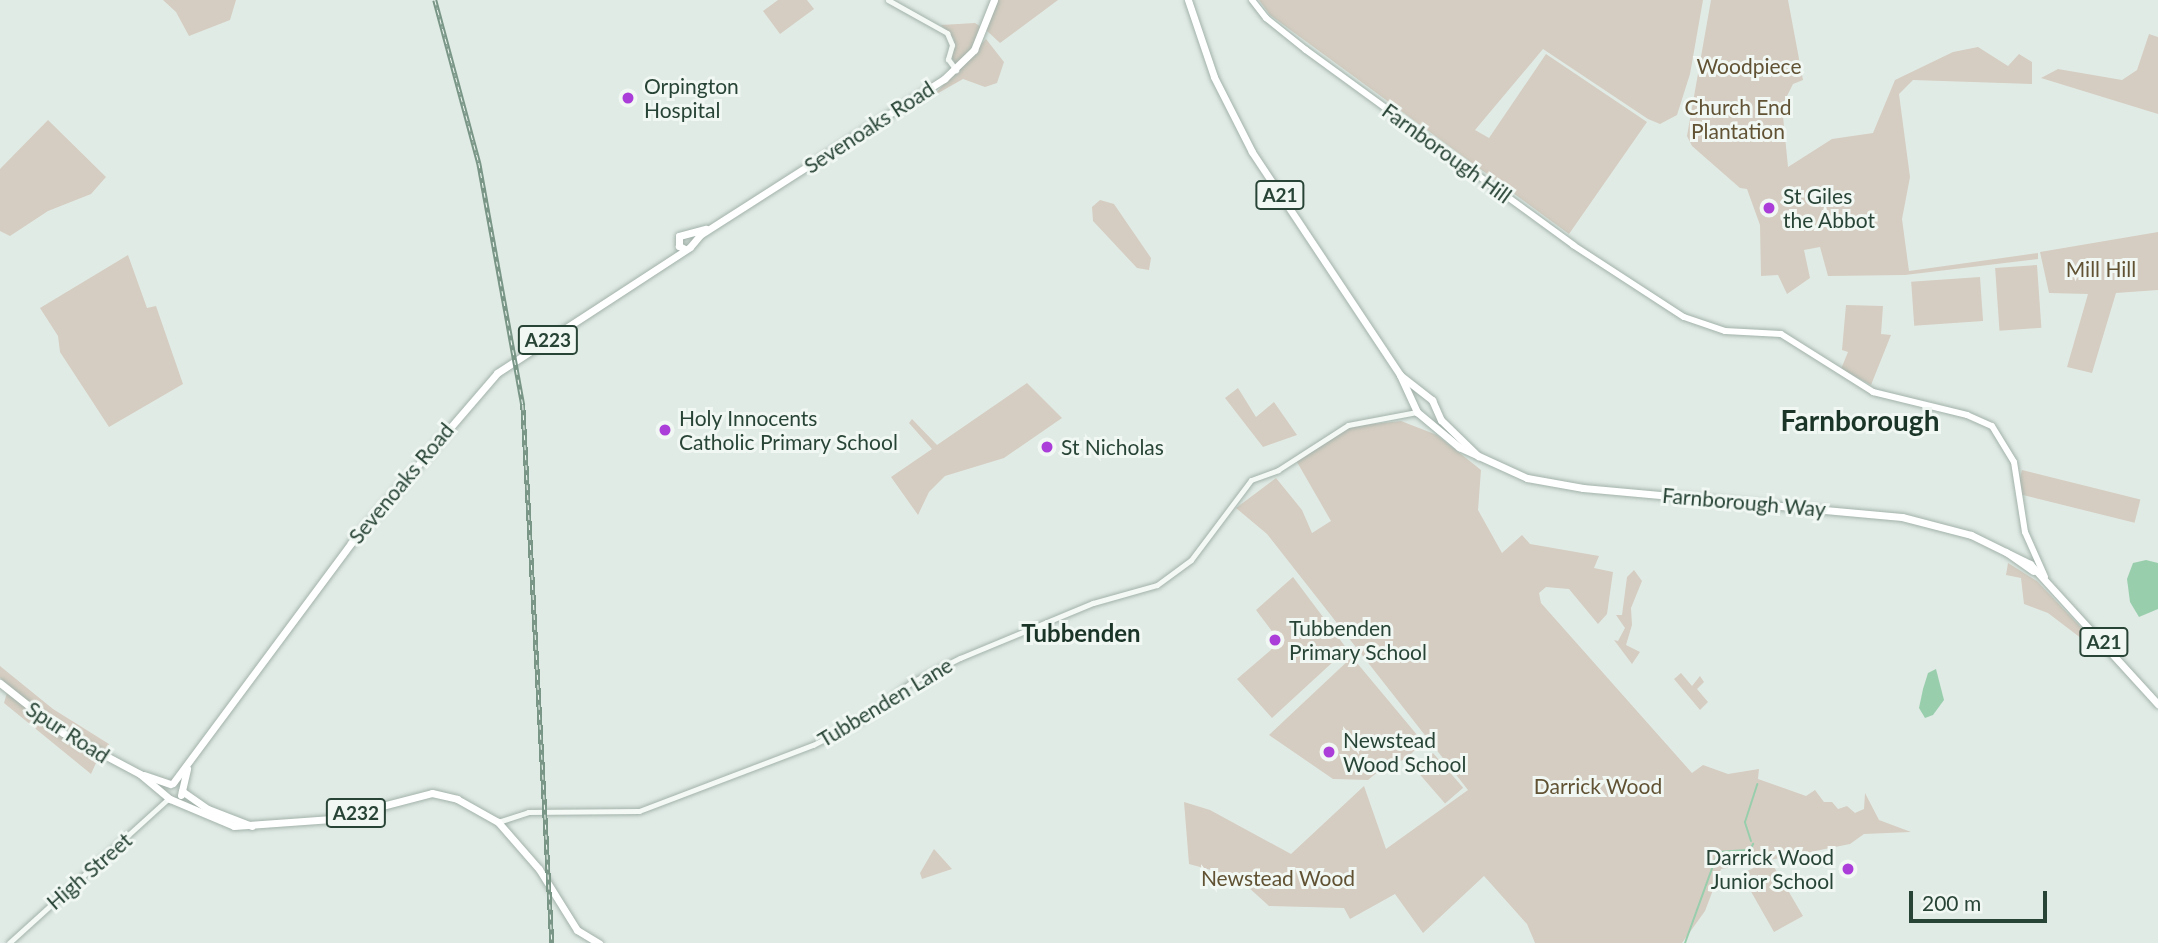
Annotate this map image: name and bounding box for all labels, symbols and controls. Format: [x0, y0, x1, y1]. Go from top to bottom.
park label: Woodpiece [1697, 53, 1801, 79]
place label: Orpington Hospital [644, 73, 739, 123]
street label: Sevenoaks Road [799, 76, 939, 178]
marker: Orpington Hospital [618, 88, 638, 108]
park label: Church End Plantation [1684, 94, 1792, 144]
street label: Farnborough Hill [1377, 98, 1517, 208]
road number: A21 [1254, 180, 1306, 210]
place label: St Giles the Abbot [1783, 183, 1876, 233]
marker: St Giles the Abbot [1761, 200, 1777, 216]
park label: Mill Hill [2066, 256, 2136, 282]
road number: A223 [516, 324, 580, 356]
district label: Farnborough [1781, 403, 1939, 437]
place label: Holy Innocents Catholic Primary School [679, 405, 898, 455]
street label: Sevenoaks Road [343, 418, 459, 548]
marker: Holy Innocents Catholic Primary School [657, 422, 673, 438]
place label: St Nicholas [1061, 434, 1164, 460]
marker: St Nicholas [1039, 439, 1055, 455]
street label: Farnborough Way [1661, 482, 1827, 522]
place label: Tubbenden Primary School [1289, 615, 1427, 665]
district label: Tubbenden [1021, 619, 1141, 647]
road number: A21 [2078, 626, 2130, 657]
marker: Tubbenden Primary School [1267, 632, 1283, 648]
street label: Tubbenden Lane [813, 652, 957, 752]
street label: Spur Road [22, 696, 114, 768]
place label: Newstead Wood School [1343, 727, 1466, 777]
marker: Newstead Wood School [1321, 744, 1337, 760]
park label: Darrick Wood [1534, 773, 1662, 799]
road number: A232 [324, 798, 388, 828]
street label: High Street [41, 827, 137, 915]
place label: Darrick Wood Junior School [1705, 844, 1834, 894]
marker: Darrick Wood Junior School [1840, 861, 1856, 877]
park label: Newstead Wood [1201, 865, 1355, 891]
scale bar [1913, 876, 2051, 920]
text: 200 m [1922, 890, 1981, 915]

